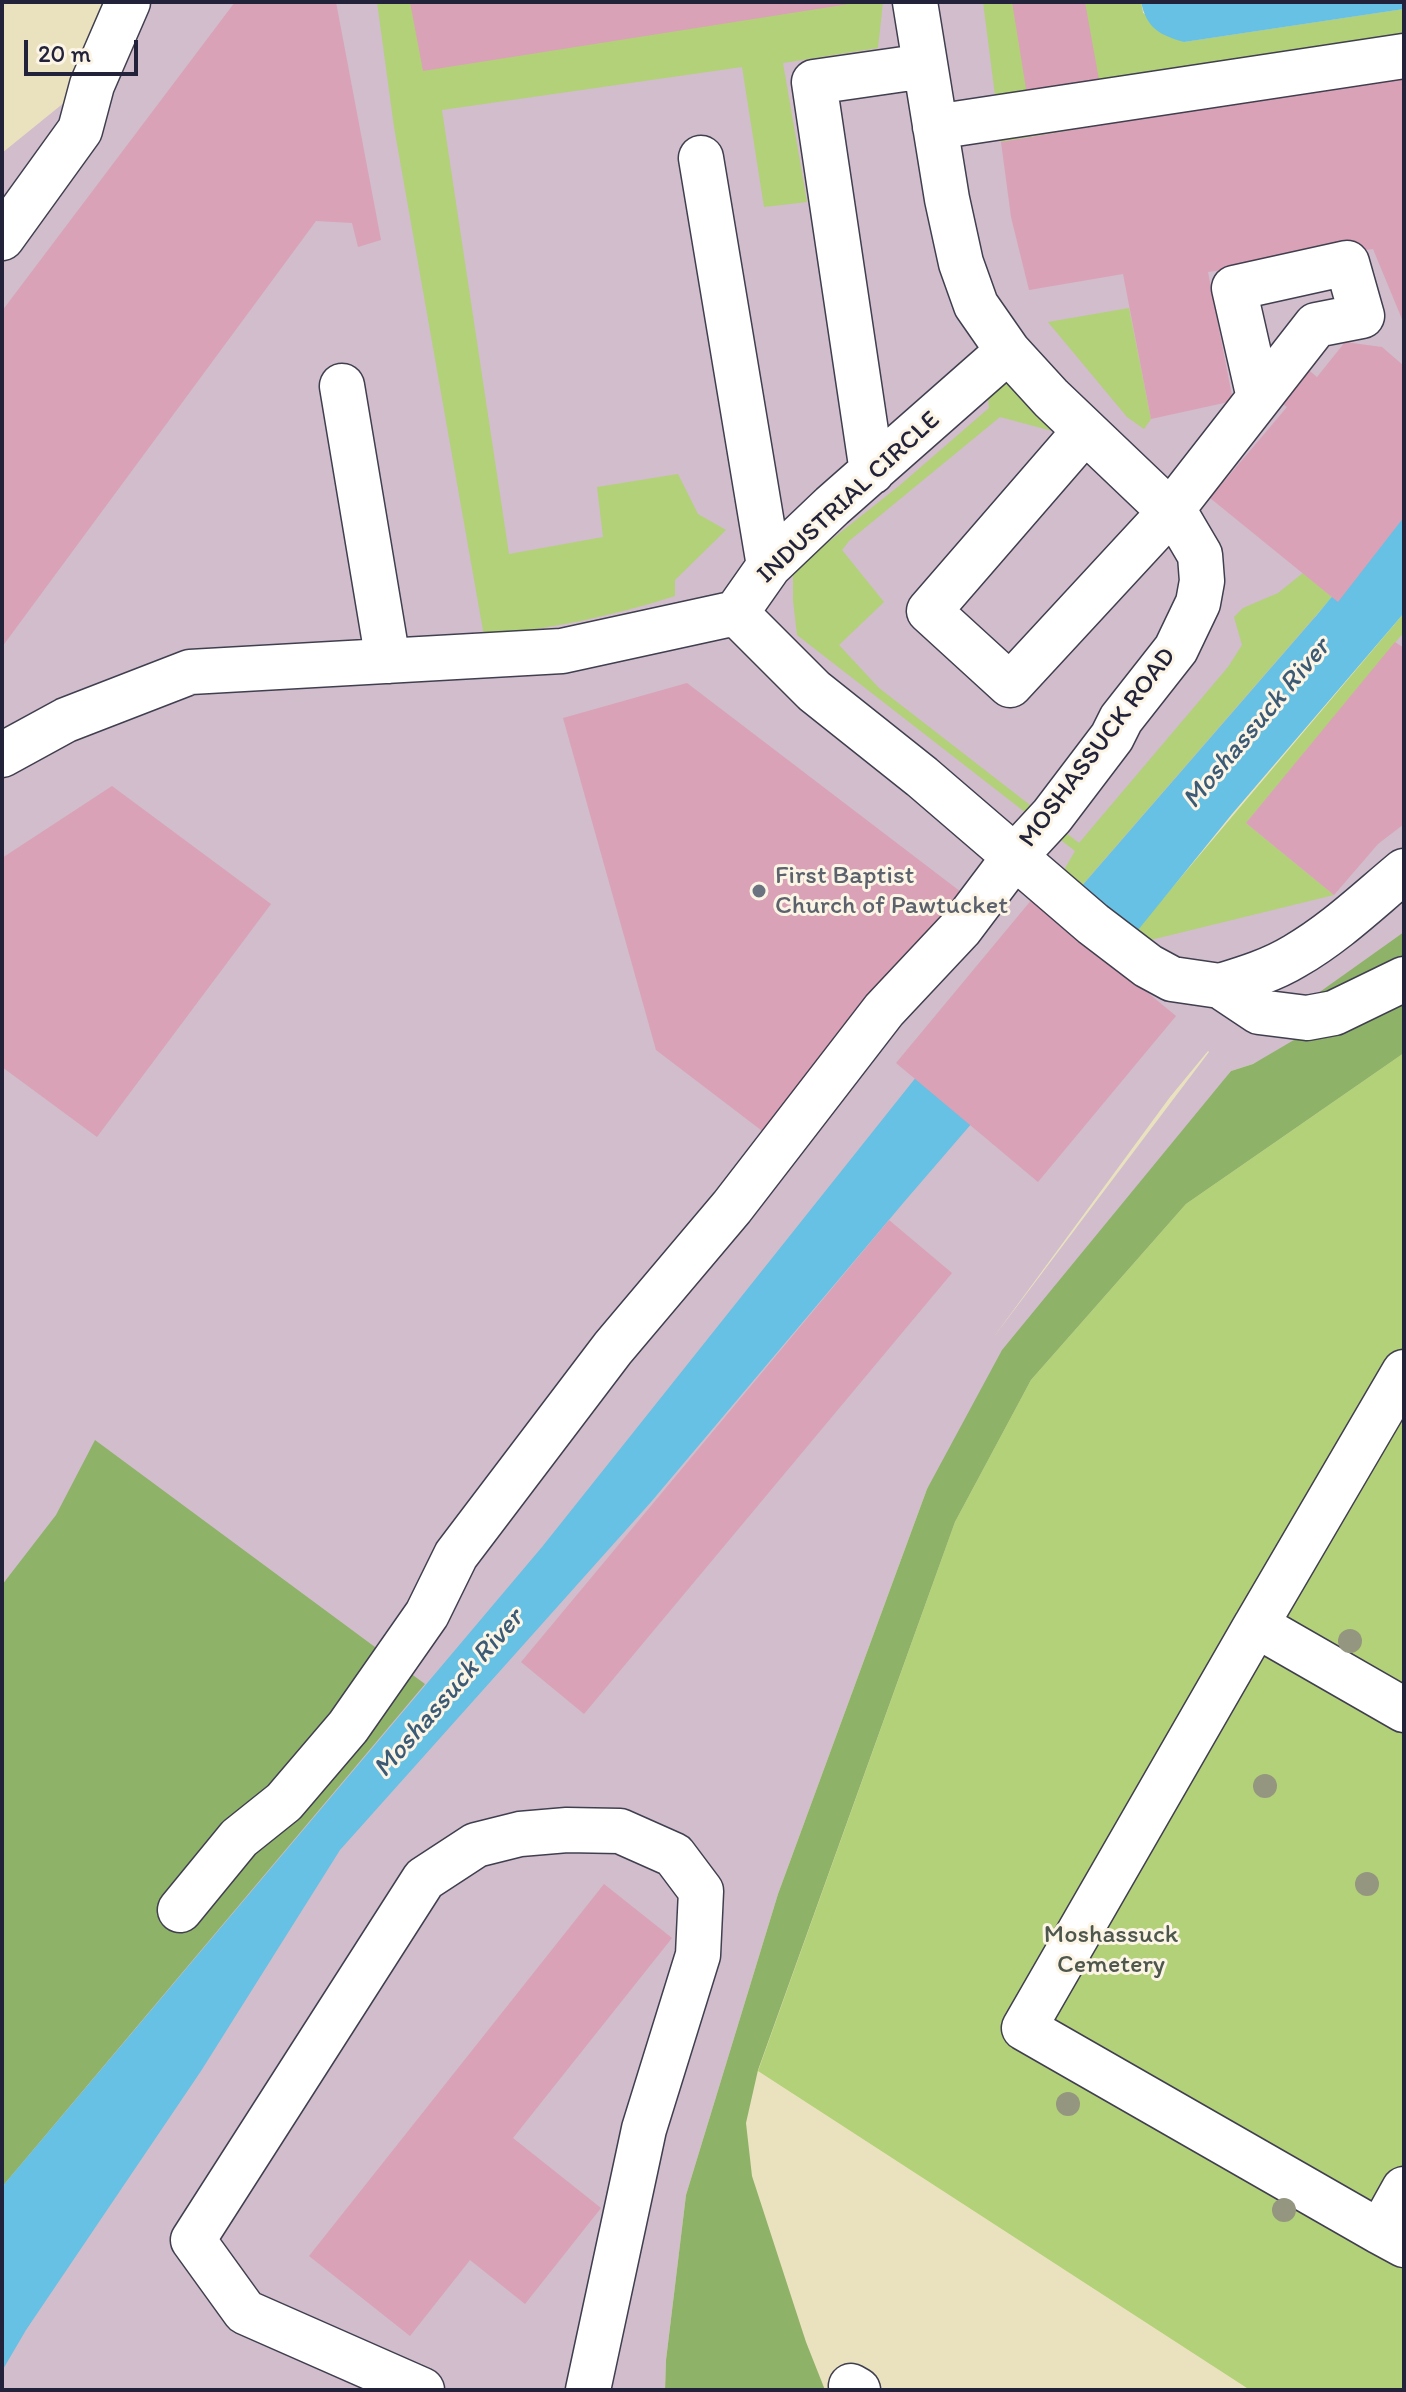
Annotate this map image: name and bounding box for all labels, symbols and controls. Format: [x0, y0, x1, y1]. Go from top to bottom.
scale bar [28, 24, 142, 74]
text: 20 m [38, 39, 91, 68]
street label: INDUSTRIAL CIRCLE [751, 405, 947, 591]
water label: Moshassuck River [1176, 632, 1338, 816]
street label: MOSHASSUCK ROAD [1013, 642, 1183, 854]
place label: First Baptist Church of Pawtucket [775, 860, 1008, 922]
marker: First Baptist Church of Pawtucket [750, 882, 768, 900]
water label: Moshassuck River [367, 1603, 531, 1785]
park label: Moshassuck Cemetery [1044, 1919, 1178, 1980]

